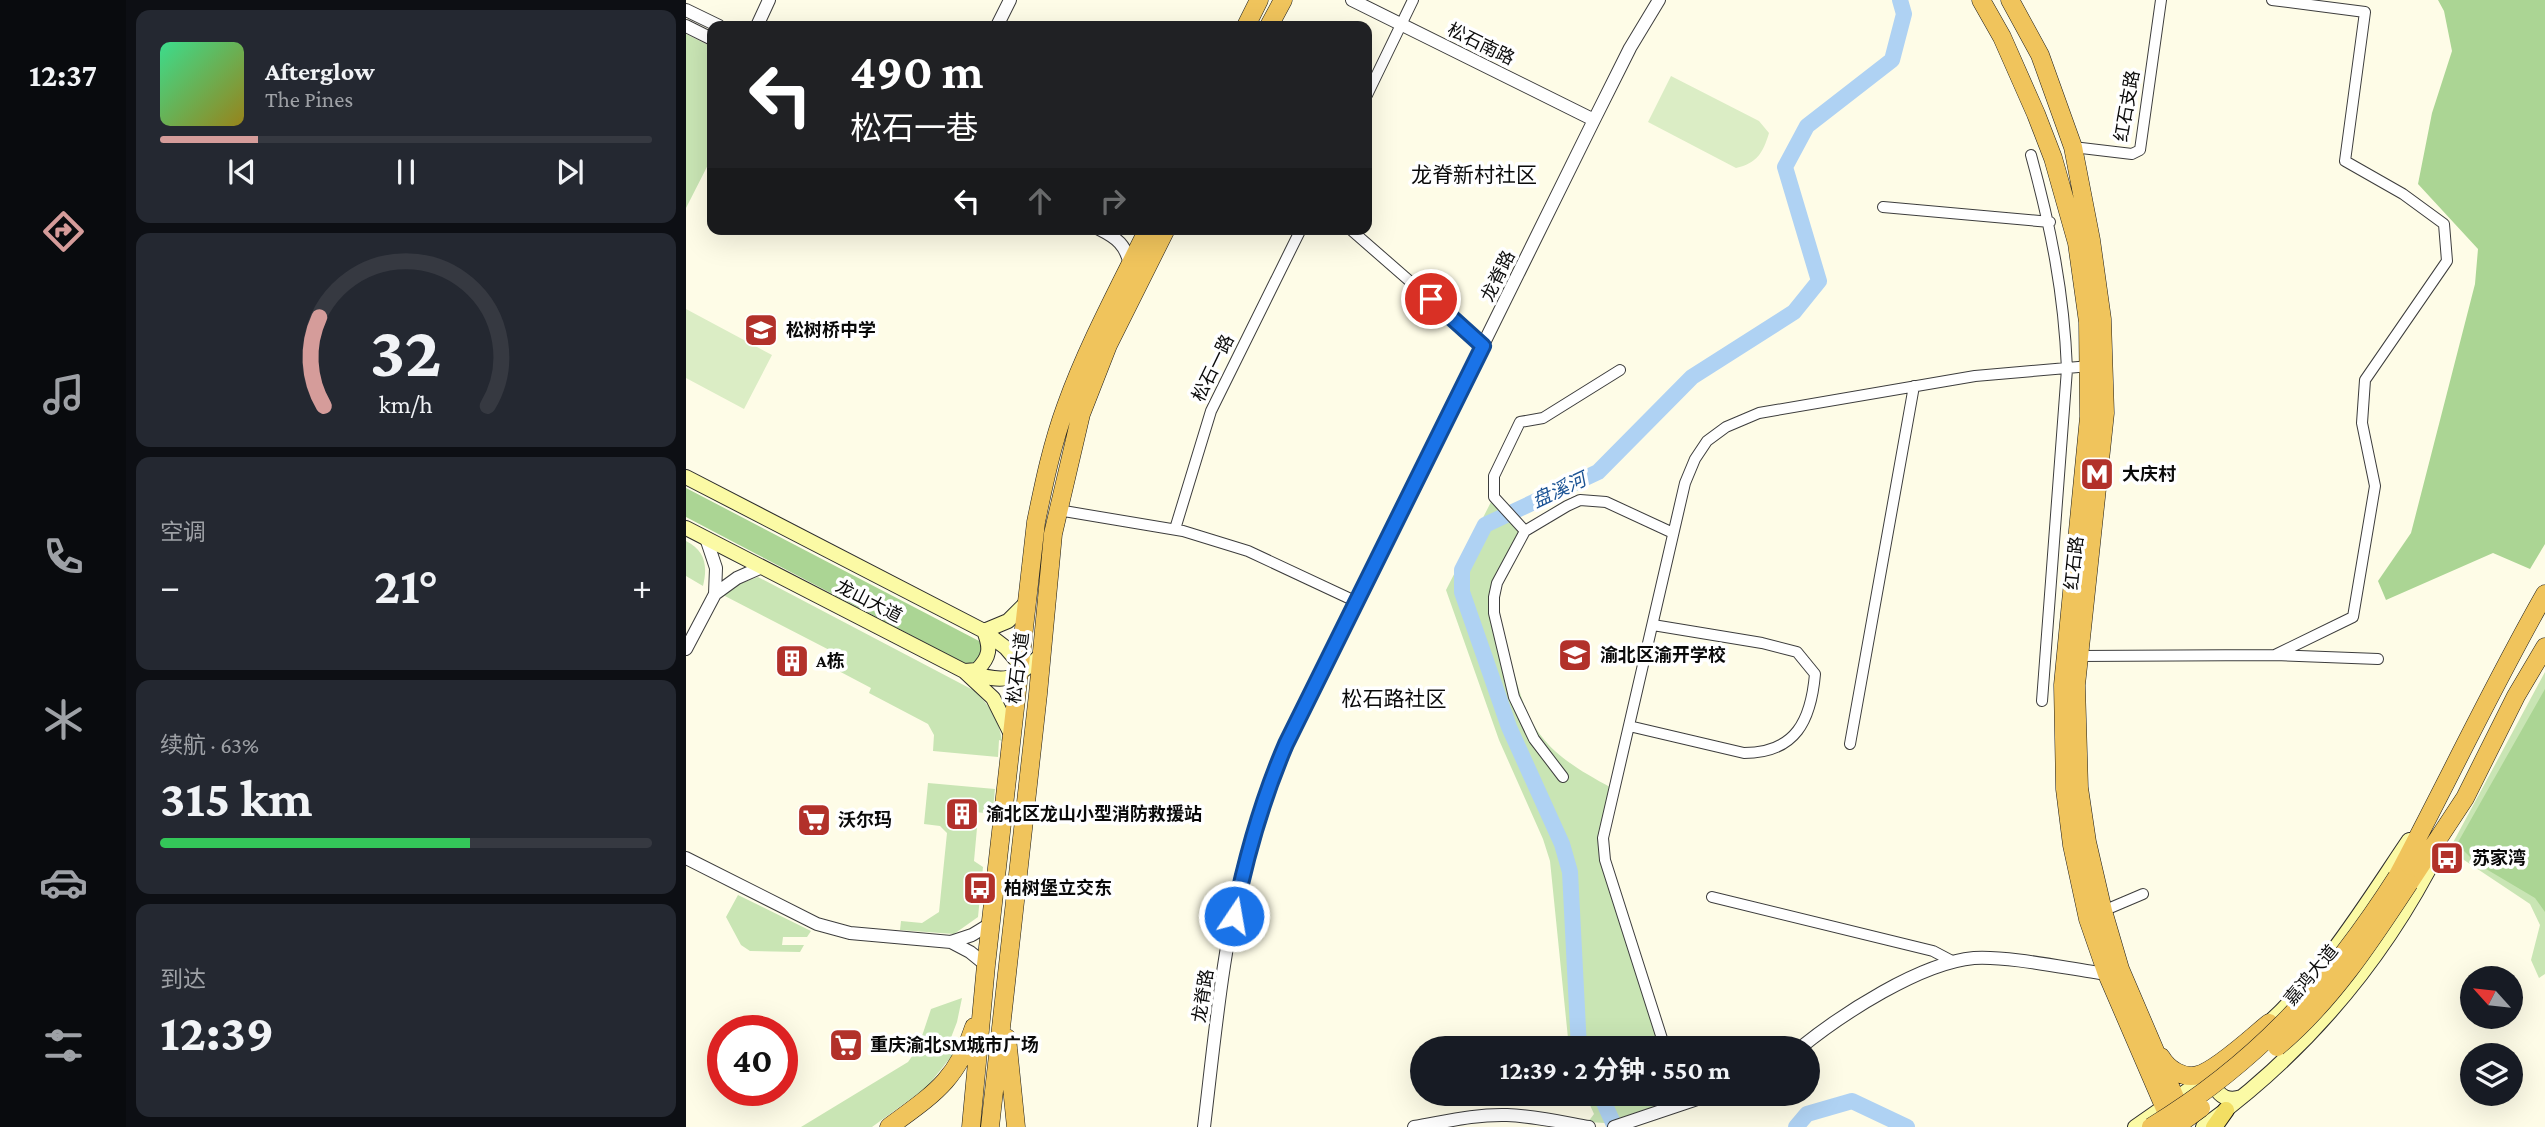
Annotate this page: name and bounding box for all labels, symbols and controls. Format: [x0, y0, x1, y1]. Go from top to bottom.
street label: 松石南路 [1444, 19, 1518, 69]
text: 490 m [850, 44, 984, 99]
icon: left [735, 49, 826, 140]
text: 12:37 [29, 57, 97, 93]
text: Afterglow [265, 57, 375, 86]
street label: 红石支路 [2111, 69, 2143, 143]
text: The Pines [265, 86, 353, 112]
text: 松石一巷 [850, 110, 978, 146]
icon: previous [223, 153, 261, 191]
icon: pause [387, 153, 425, 191]
icon: next [551, 153, 589, 191]
district label: 龙脊新村社区 [1411, 163, 1537, 187]
icon: left [948, 182, 986, 220]
icon: ahead [1021, 182, 1059, 220]
icon: right [1094, 182, 1132, 220]
icon: directions [39, 207, 88, 256]
street label: 龙脊路 [1477, 247, 1519, 305]
pin [1401, 269, 1461, 329]
icon: arrive [1412, 280, 1450, 318]
school or university icon: 松树桥中学 [742, 311, 780, 349]
text: 32 [370, 312, 442, 393]
place label: 松树桥中学 [786, 320, 876, 340]
street label: 松石一路 [1188, 331, 1238, 405]
icon: music [39, 370, 88, 419]
text: km/h [379, 391, 433, 418]
metro station icon: 大庆村 [2078, 455, 2116, 493]
place label: 大庆村 [2122, 464, 2176, 484]
water label: 盘溪河 [1529, 467, 1593, 512]
text: 空调 [160, 519, 206, 545]
icon: phone [39, 532, 88, 581]
street label: 红石路 [2061, 535, 2087, 591]
text: 21° [374, 556, 438, 614]
text: − [160, 565, 180, 607]
text: + [632, 565, 652, 607]
street label: 龙山大道 [832, 576, 906, 626]
street label: 松石大道 [1004, 631, 1032, 705]
school or university icon: 渝北区渝开学校 [1556, 636, 1594, 674]
building icon: A栋 [773, 642, 811, 680]
place label: 渝北区渝开学校 [1600, 645, 1726, 665]
place label: A栋 [815, 651, 845, 671]
district label: 松石路社区 [1342, 687, 1447, 711]
icon: climate [39, 695, 88, 744]
text: 续航 · 63% [160, 732, 259, 758]
text: 315 km [160, 769, 313, 827]
building icon: 渝北区龙山小型消防救援站 [943, 795, 981, 833]
supermarket icon: 沃尔玛 [795, 801, 833, 839]
place label: 渝北区龙山小型消防救援站 [986, 804, 1202, 824]
place label: 沃尔玛 [838, 810, 892, 830]
bus stop icon: 苏家湾 [2428, 839, 2466, 877]
place label: 苏家湾 [2472, 848, 2526, 868]
icon: car [39, 858, 88, 907]
bus stop icon: 柏树堡立交东 [961, 869, 999, 907]
place label: 柏树堡立交东 [1004, 878, 1112, 898]
position arrow [1197, 879, 1271, 953]
street label: 嘉鸿大道 [2280, 941, 2342, 1009]
text: 到达 [160, 966, 206, 992]
north arrow [2460, 966, 2524, 1029]
map controls [2460, 966, 2523, 1106]
street label: 龙脊路 [1189, 968, 1217, 1024]
text: 12:39 [160, 1003, 274, 1061]
speed limit sign: 40 [707, 1015, 798, 1106]
icon: filters [39, 1021, 88, 1070]
supermarket icon: 重庆渝北SM城市广场 [827, 1026, 865, 1064]
place label: 重庆渝北SM城市广场 [870, 1035, 1039, 1055]
button: layers [2460, 1043, 2523, 1106]
text: 12:39 · 2 分钟 · 550 m [1500, 1056, 1730, 1085]

